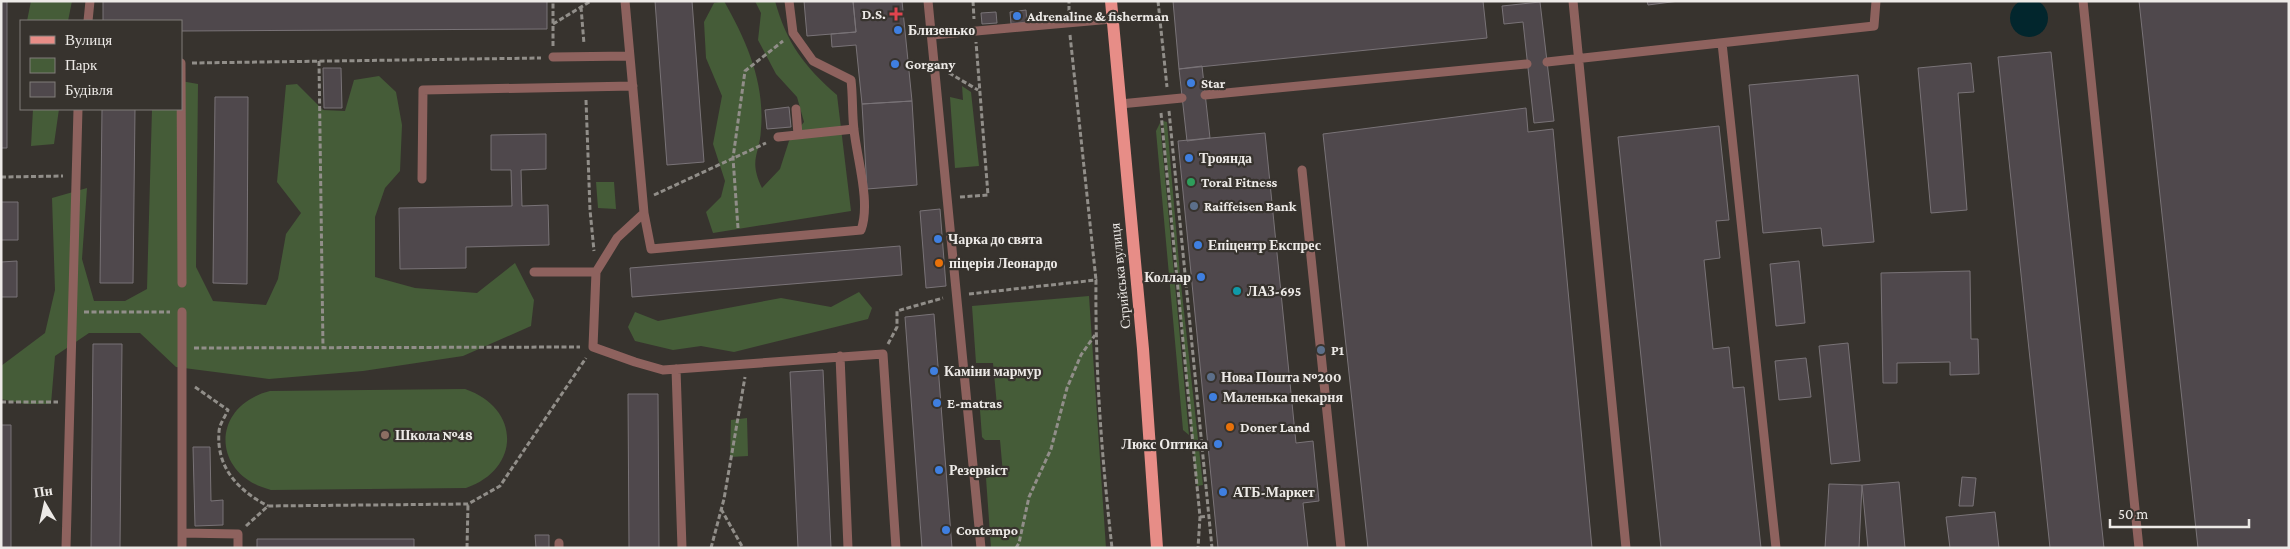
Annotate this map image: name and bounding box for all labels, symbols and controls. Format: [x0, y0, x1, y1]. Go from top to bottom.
place label: D.S. [862, 6, 886, 22]
marker: D.S. [890, 8, 902, 20]
place label: Adrenaline & fisherman [1026, 8, 1169, 24]
marker: Adrenaline & fisherman [1011, 10, 1023, 22]
legend [20, 20, 182, 110]
place label: Близенько [908, 22, 975, 38]
marker: Близенько [892, 24, 904, 36]
text: Вулиця [65, 32, 112, 48]
place label: Gorgany [905, 56, 955, 72]
text: Парк [65, 57, 98, 73]
marker: Gorgany [889, 58, 901, 70]
place label: Star [1201, 75, 1226, 91]
marker: Star [1185, 77, 1197, 89]
text: Будівля [65, 82, 113, 98]
place label: Троянда [1199, 150, 1252, 166]
marker: Троянда [1183, 152, 1195, 164]
place label: Toral Fitness [1201, 174, 1278, 190]
marker: Toral Fitness [1185, 176, 1197, 188]
place label: Raiffeisen Bank [1204, 198, 1297, 214]
marker: Raiffeisen Bank [1188, 200, 1200, 212]
street label: Стрийська вулиця [1106, 222, 1134, 330]
place label: Чарка до свята [948, 231, 1043, 247]
marker: Чарка до свята [932, 233, 944, 245]
place label: Епіцентр Експрес [1208, 237, 1321, 253]
marker: Епіцентр Експрес [1192, 239, 1204, 251]
place label: піцерія Леонардо [949, 255, 1057, 271]
marker: піцерія Леонардо [933, 257, 945, 269]
place label: Коллар [1144, 269, 1191, 285]
marker: Коллар [1195, 271, 1207, 283]
place label: ЛАЗ-695 [1247, 283, 1302, 299]
marker: ЛАЗ-695 [1231, 285, 1243, 297]
place label: P1 [1331, 342, 1344, 358]
marker: P1 [1315, 344, 1327, 356]
place label: Каміни мармур [944, 363, 1042, 379]
marker: Каміни мармур [928, 365, 940, 377]
place label: Нова Пошта №200 [1221, 369, 1342, 385]
marker: Нова Пошта №200 [1205, 371, 1217, 383]
place label: Маленька пекарня [1223, 389, 1343, 405]
marker: Маленька пекарня [1207, 391, 1219, 403]
place label: E-matras [947, 395, 1002, 411]
marker: E-matras [931, 397, 943, 409]
place label: Doner Land [1240, 419, 1310, 435]
marker: Doner Land [1224, 421, 1236, 433]
place label: Школа №48 [395, 427, 473, 443]
marker: Школа №48 [379, 429, 391, 441]
place label: Люкс Оптика [1121, 436, 1208, 452]
marker: Люкс Оптика [1212, 438, 1224, 450]
place label: Резервіст [949, 462, 1008, 478]
marker: Резервіст [933, 464, 945, 476]
north arrow [20, 479, 70, 529]
text: Пн [32, 482, 54, 501]
place label: АТБ-Маркет [1233, 484, 1315, 500]
marker: АТБ-Маркет [1217, 486, 1229, 498]
scale bar [2110, 496, 2249, 528]
text: 50 m [2118, 506, 2148, 522]
place label: Contempo [956, 522, 1018, 538]
marker: Contempo [940, 524, 952, 536]

